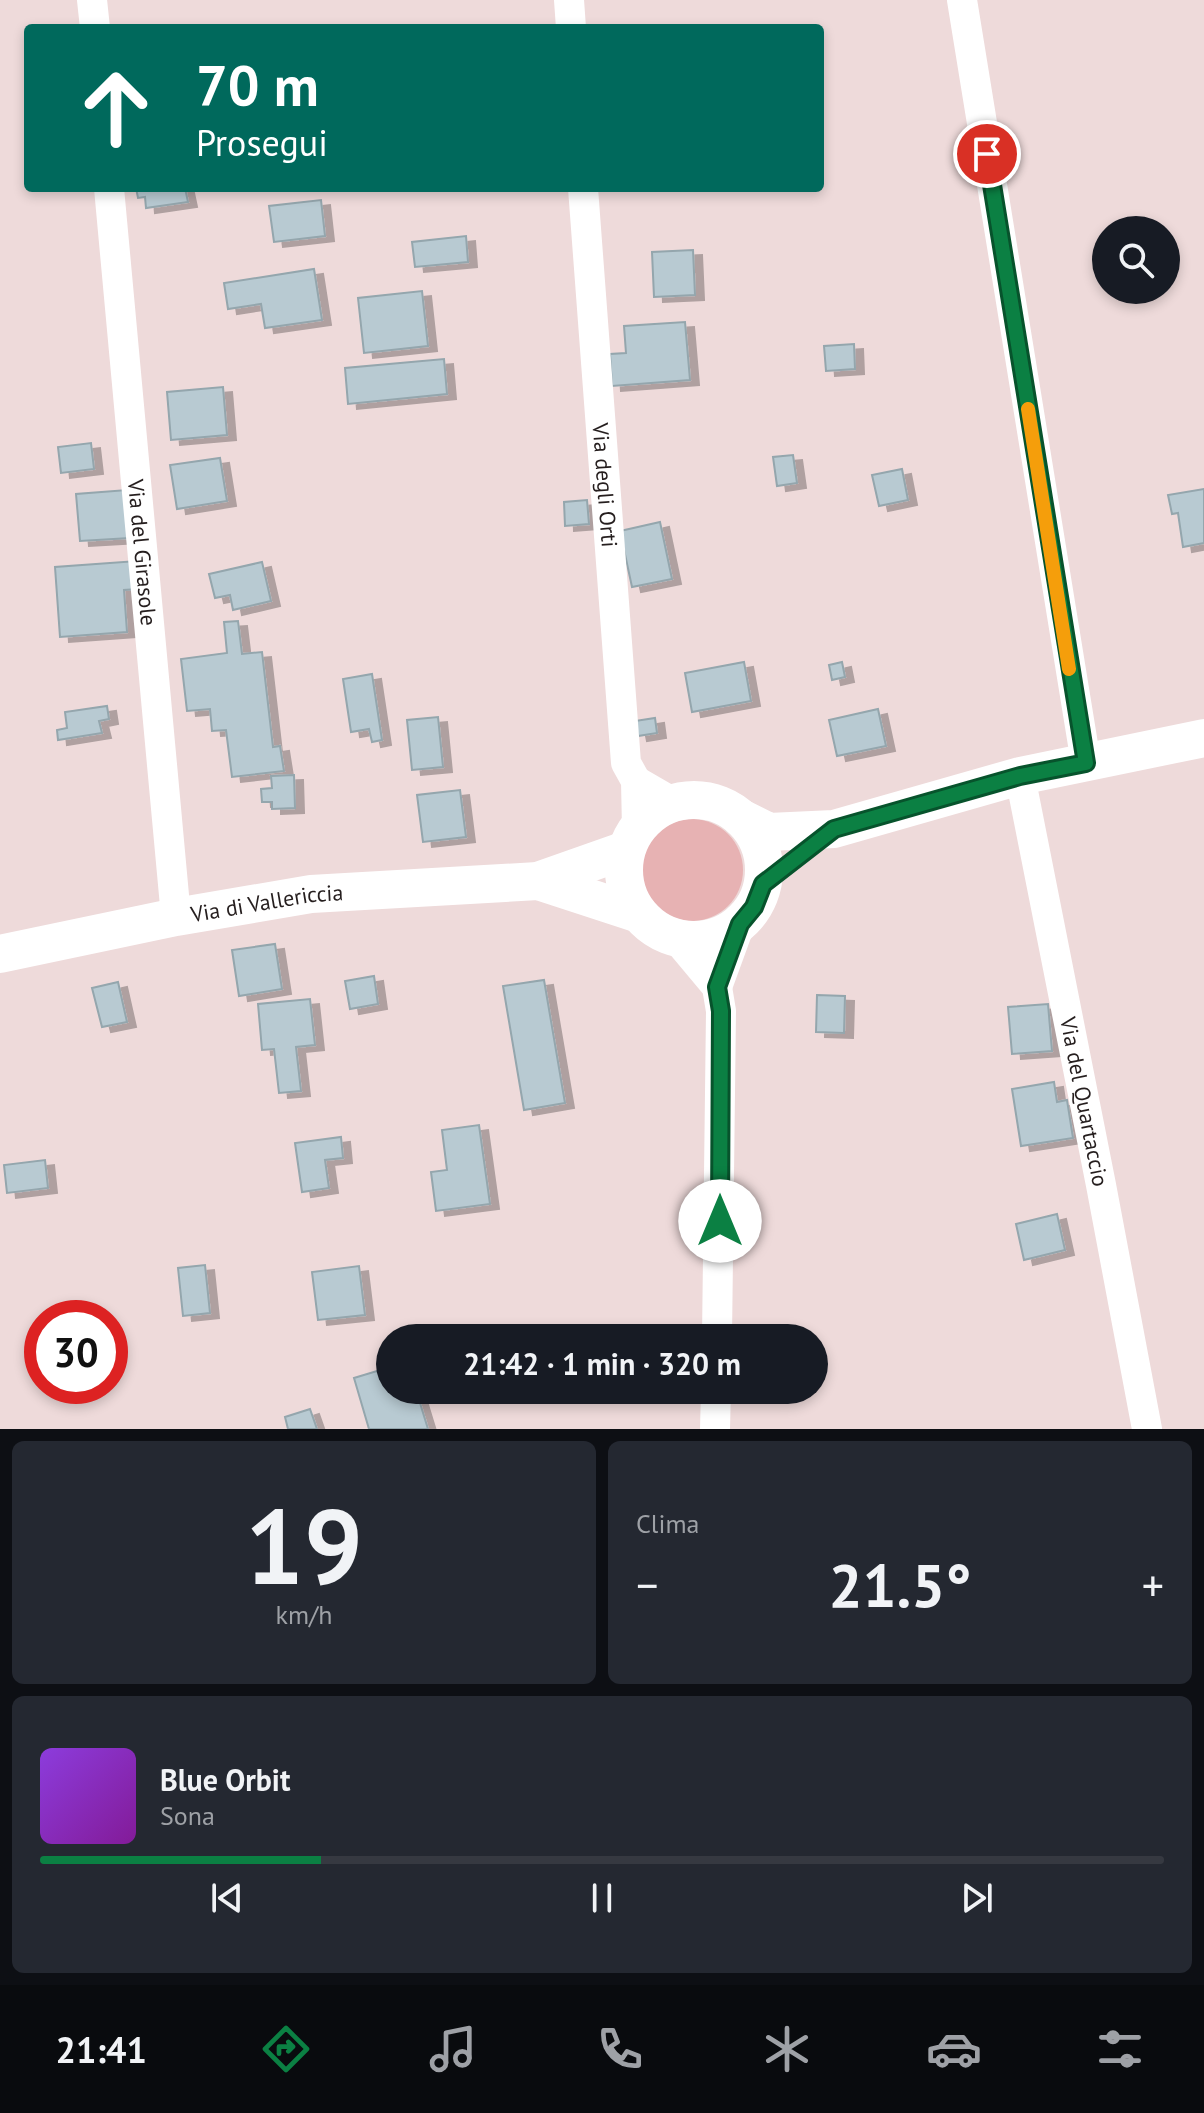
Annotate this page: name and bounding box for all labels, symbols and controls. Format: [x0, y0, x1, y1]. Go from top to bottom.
text: 70 m [196, 49, 319, 121]
icon: ahead [64, 56, 168, 160]
text: Prosegui [196, 119, 328, 166]
pin [953, 120, 1021, 188]
icon: arrive [965, 132, 1009, 176]
map controls [1092, 216, 1180, 304]
button: search [1092, 216, 1180, 304]
street label: Via degli Orti [587, 421, 624, 548]
street label: Via del Girasole [122, 477, 163, 627]
street label: Via di Vallericcia [188, 878, 344, 928]
street label: Via del Quartaccio [1054, 1014, 1115, 1189]
position arrow [678, 1179, 762, 1263]
speed limit sign: 30 [24, 1300, 128, 1404]
text: 21:42 · 1 min · 320 m [463, 1344, 741, 1383]
text: 19 [245, 1478, 363, 1613]
text: Clima [636, 1507, 699, 1540]
text: 21.5° [828, 1546, 972, 1624]
text: − [636, 1556, 658, 1613]
text: + [1142, 1556, 1164, 1613]
text: km/h [276, 1598, 333, 1631]
text: Blue Orbit [160, 1760, 290, 1799]
text: Sona [160, 1799, 215, 1832]
icon: previous [205, 1876, 249, 1920]
icon: pause [580, 1876, 624, 1920]
icon: next [955, 1876, 999, 1920]
icon: directions [258, 2021, 314, 2077]
icon: music [425, 2021, 481, 2077]
icon: phone [592, 2021, 648, 2077]
icon: climate [759, 2021, 815, 2077]
icon: car [926, 2021, 982, 2077]
icon: filters [1092, 2021, 1148, 2077]
text: 21:41 [55, 2026, 147, 2073]

